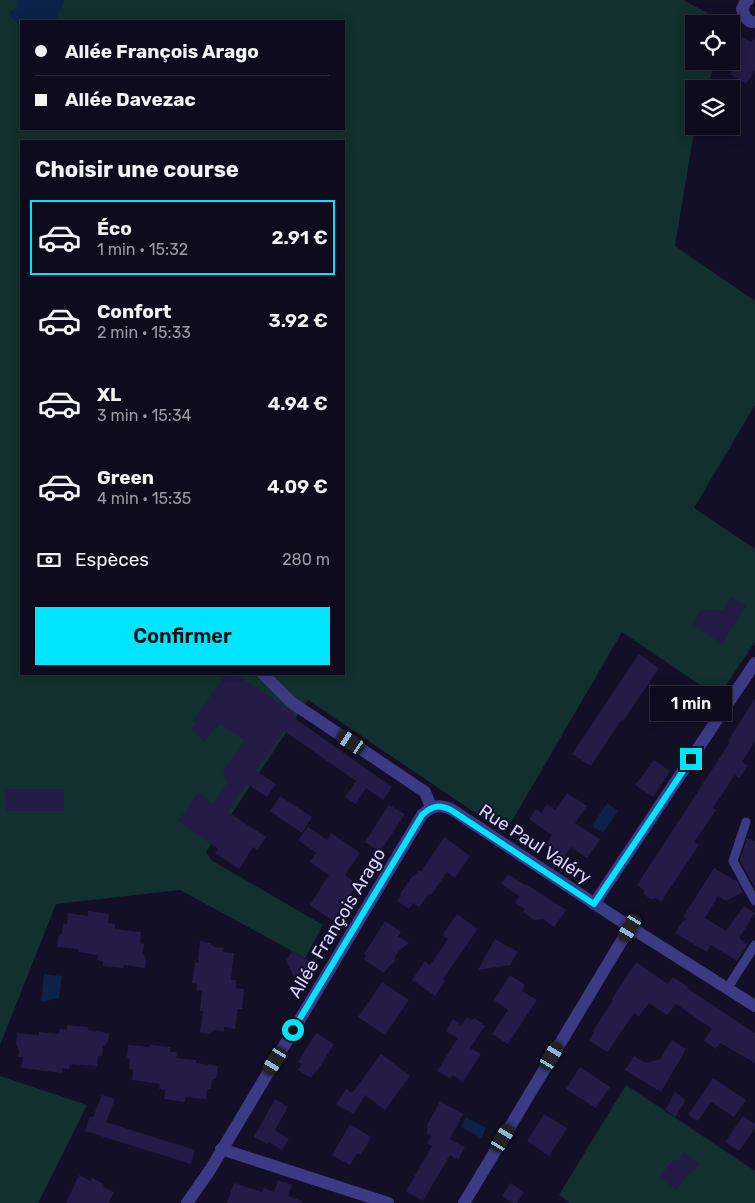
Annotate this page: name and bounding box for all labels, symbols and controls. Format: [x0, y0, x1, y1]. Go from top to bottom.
map controls [685, 15, 740, 135]
button: locate [685, 15, 740, 70]
text: Allée François Arago [65, 40, 259, 63]
button: layers [685, 80, 740, 135]
text: Allée Davezac [65, 88, 196, 111]
text: Choisir une course [35, 156, 239, 183]
icon: car [37, 215, 82, 260]
text: Éco [97, 217, 132, 240]
text: 2.91 € [272, 226, 328, 249]
text: 1 min · 15:32 [97, 240, 188, 259]
icon: car [37, 298, 82, 343]
text: Confort [97, 300, 171, 323]
text: 3.92 € [268, 309, 328, 332]
text: 2 min · 15:33 [97, 323, 191, 342]
icon: car [37, 381, 82, 426]
text: XL [97, 383, 121, 406]
text: 4.94 € [268, 392, 328, 415]
text: 3 min · 15:34 [97, 406, 191, 425]
icon: car [37, 464, 82, 509]
text: Green [97, 466, 154, 489]
text: 4.09 € [267, 475, 328, 498]
text: 4 min · 15:35 [97, 489, 191, 508]
icon: cash [35, 546, 63, 574]
text: Espèces [75, 548, 149, 571]
text: 280 m [282, 550, 330, 569]
button: Confirmer [35, 607, 330, 665]
callout: 1 min [650, 686, 732, 722]
text: 1 min [671, 694, 711, 713]
car [334, 727, 367, 757]
route end [680, 748, 702, 770]
street label: Rue Paul Valéry [475, 800, 595, 889]
street label: Allée François Arago [284, 844, 390, 1002]
car [615, 911, 644, 945]
route start [282, 1019, 304, 1041]
car [537, 1039, 566, 1073]
car [260, 1044, 289, 1078]
car [488, 1121, 517, 1155]

